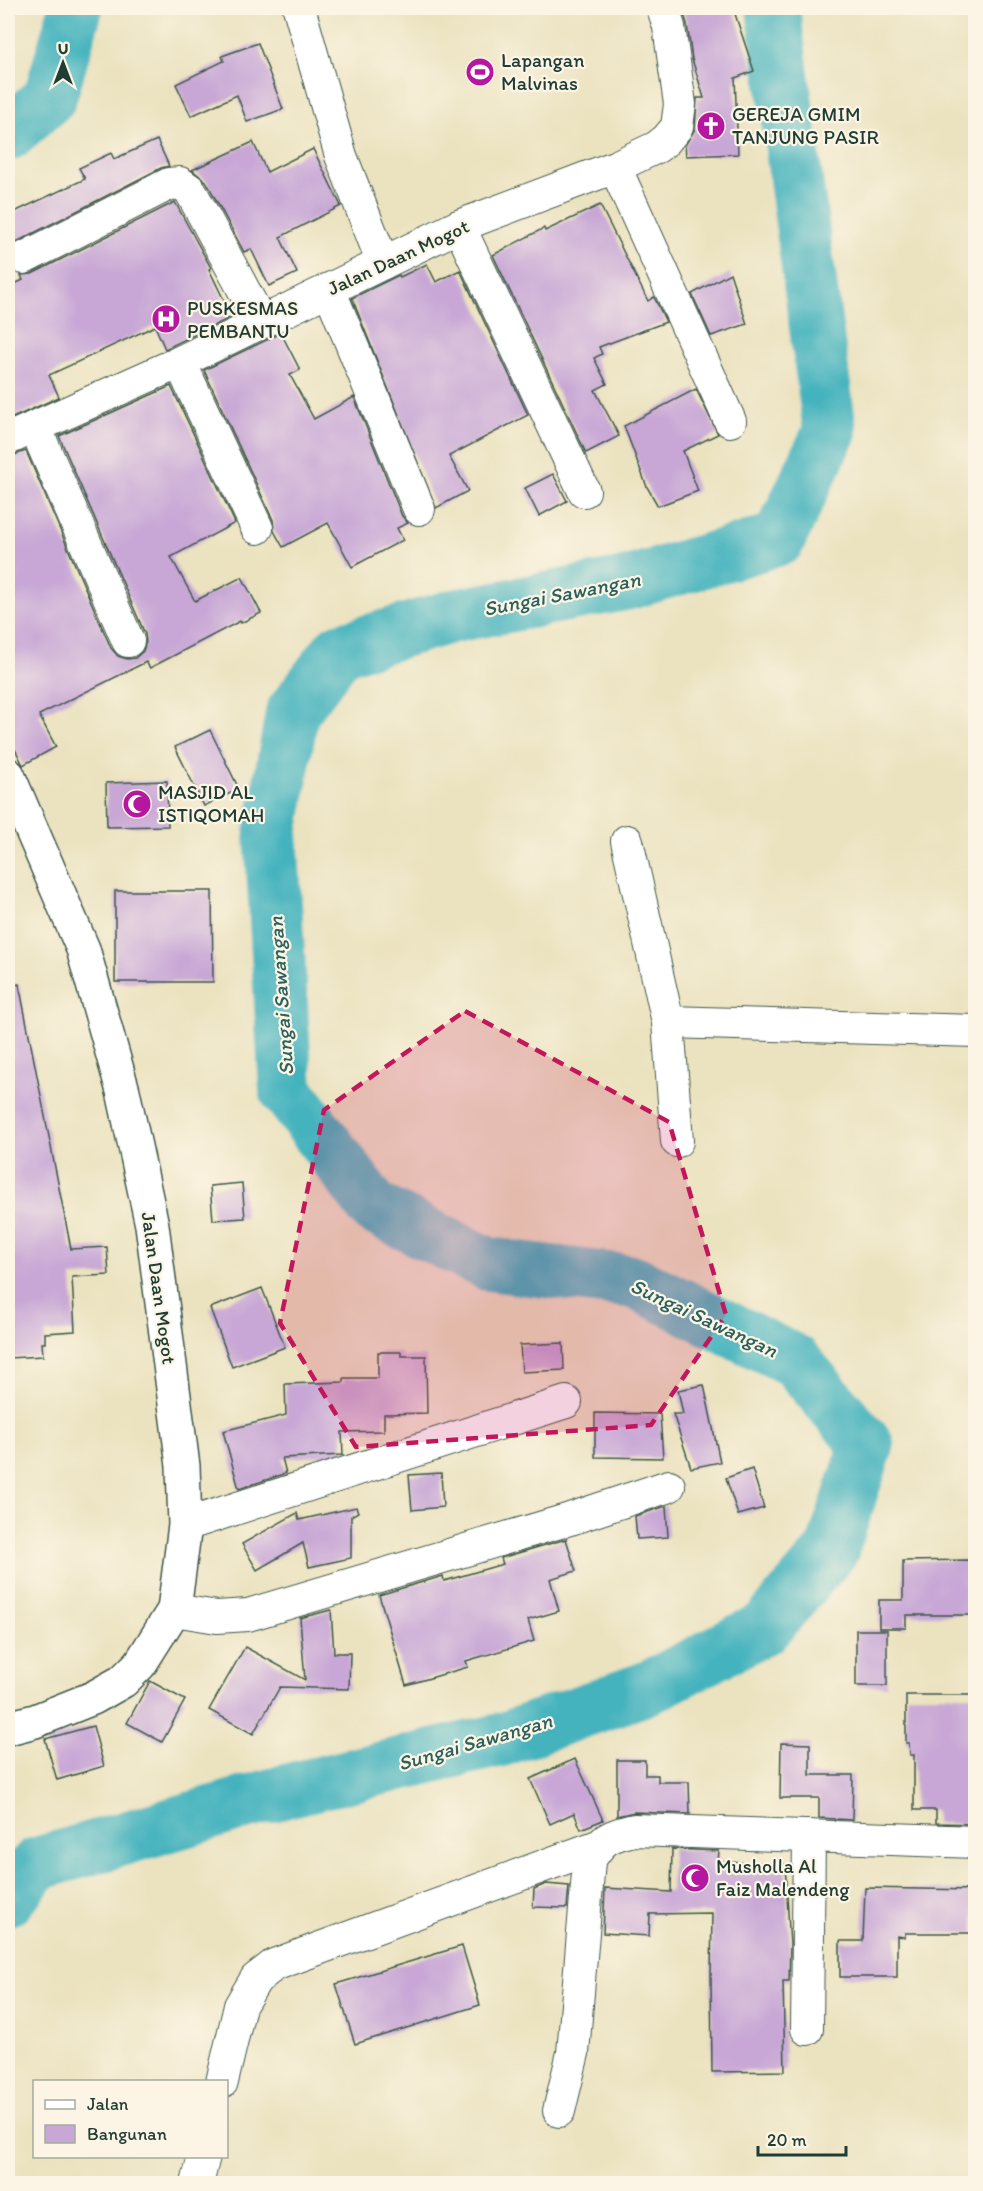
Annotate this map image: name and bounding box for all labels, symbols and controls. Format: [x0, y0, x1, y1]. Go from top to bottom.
north arrow [33, 33, 93, 93]
text: U [58, 39, 68, 58]
place label: Lapangan Malvinas [501, 48, 585, 95]
sports icon: Lapangan Malvinas [464, 56, 496, 88]
place label: GEREJA GMIM TANJUNG PASIR [732, 102, 879, 149]
church icon: GEREJA GMIM TANJUNG PASIR [695, 110, 727, 142]
street label: Jalan Daan Mogot [323, 213, 473, 300]
place label: PUSKESMAS PEMBANTU [187, 296, 298, 343]
hospital icon: PUSKESMAS PEMBANTU [150, 303, 182, 335]
water label: Sungai Sawangan [481, 566, 643, 621]
place label: MASJID AL ISTIQOMAH [158, 780, 264, 827]
mosque icon: MASJID AL ISTIQOMAH [121, 788, 153, 820]
water label: Sungai Sawangan [262, 915, 299, 1076]
street label: Jalan Daan Mogot [136, 1210, 182, 1366]
water label: Sungai Sawangan [627, 1273, 783, 1363]
water label: Sungai Sawangan [395, 1707, 556, 1775]
place label: Musholla Al Faiz Malendeng [716, 1854, 850, 1901]
mosque icon: Musholla Al Faiz Malendeng [679, 1862, 711, 1894]
legend [33, 2080, 228, 2158]
text: Jalan [87, 2093, 129, 2115]
scale bar [758, 2119, 846, 2157]
text: Bangunan [87, 2123, 167, 2145]
text: 20 m [767, 2129, 807, 2151]

